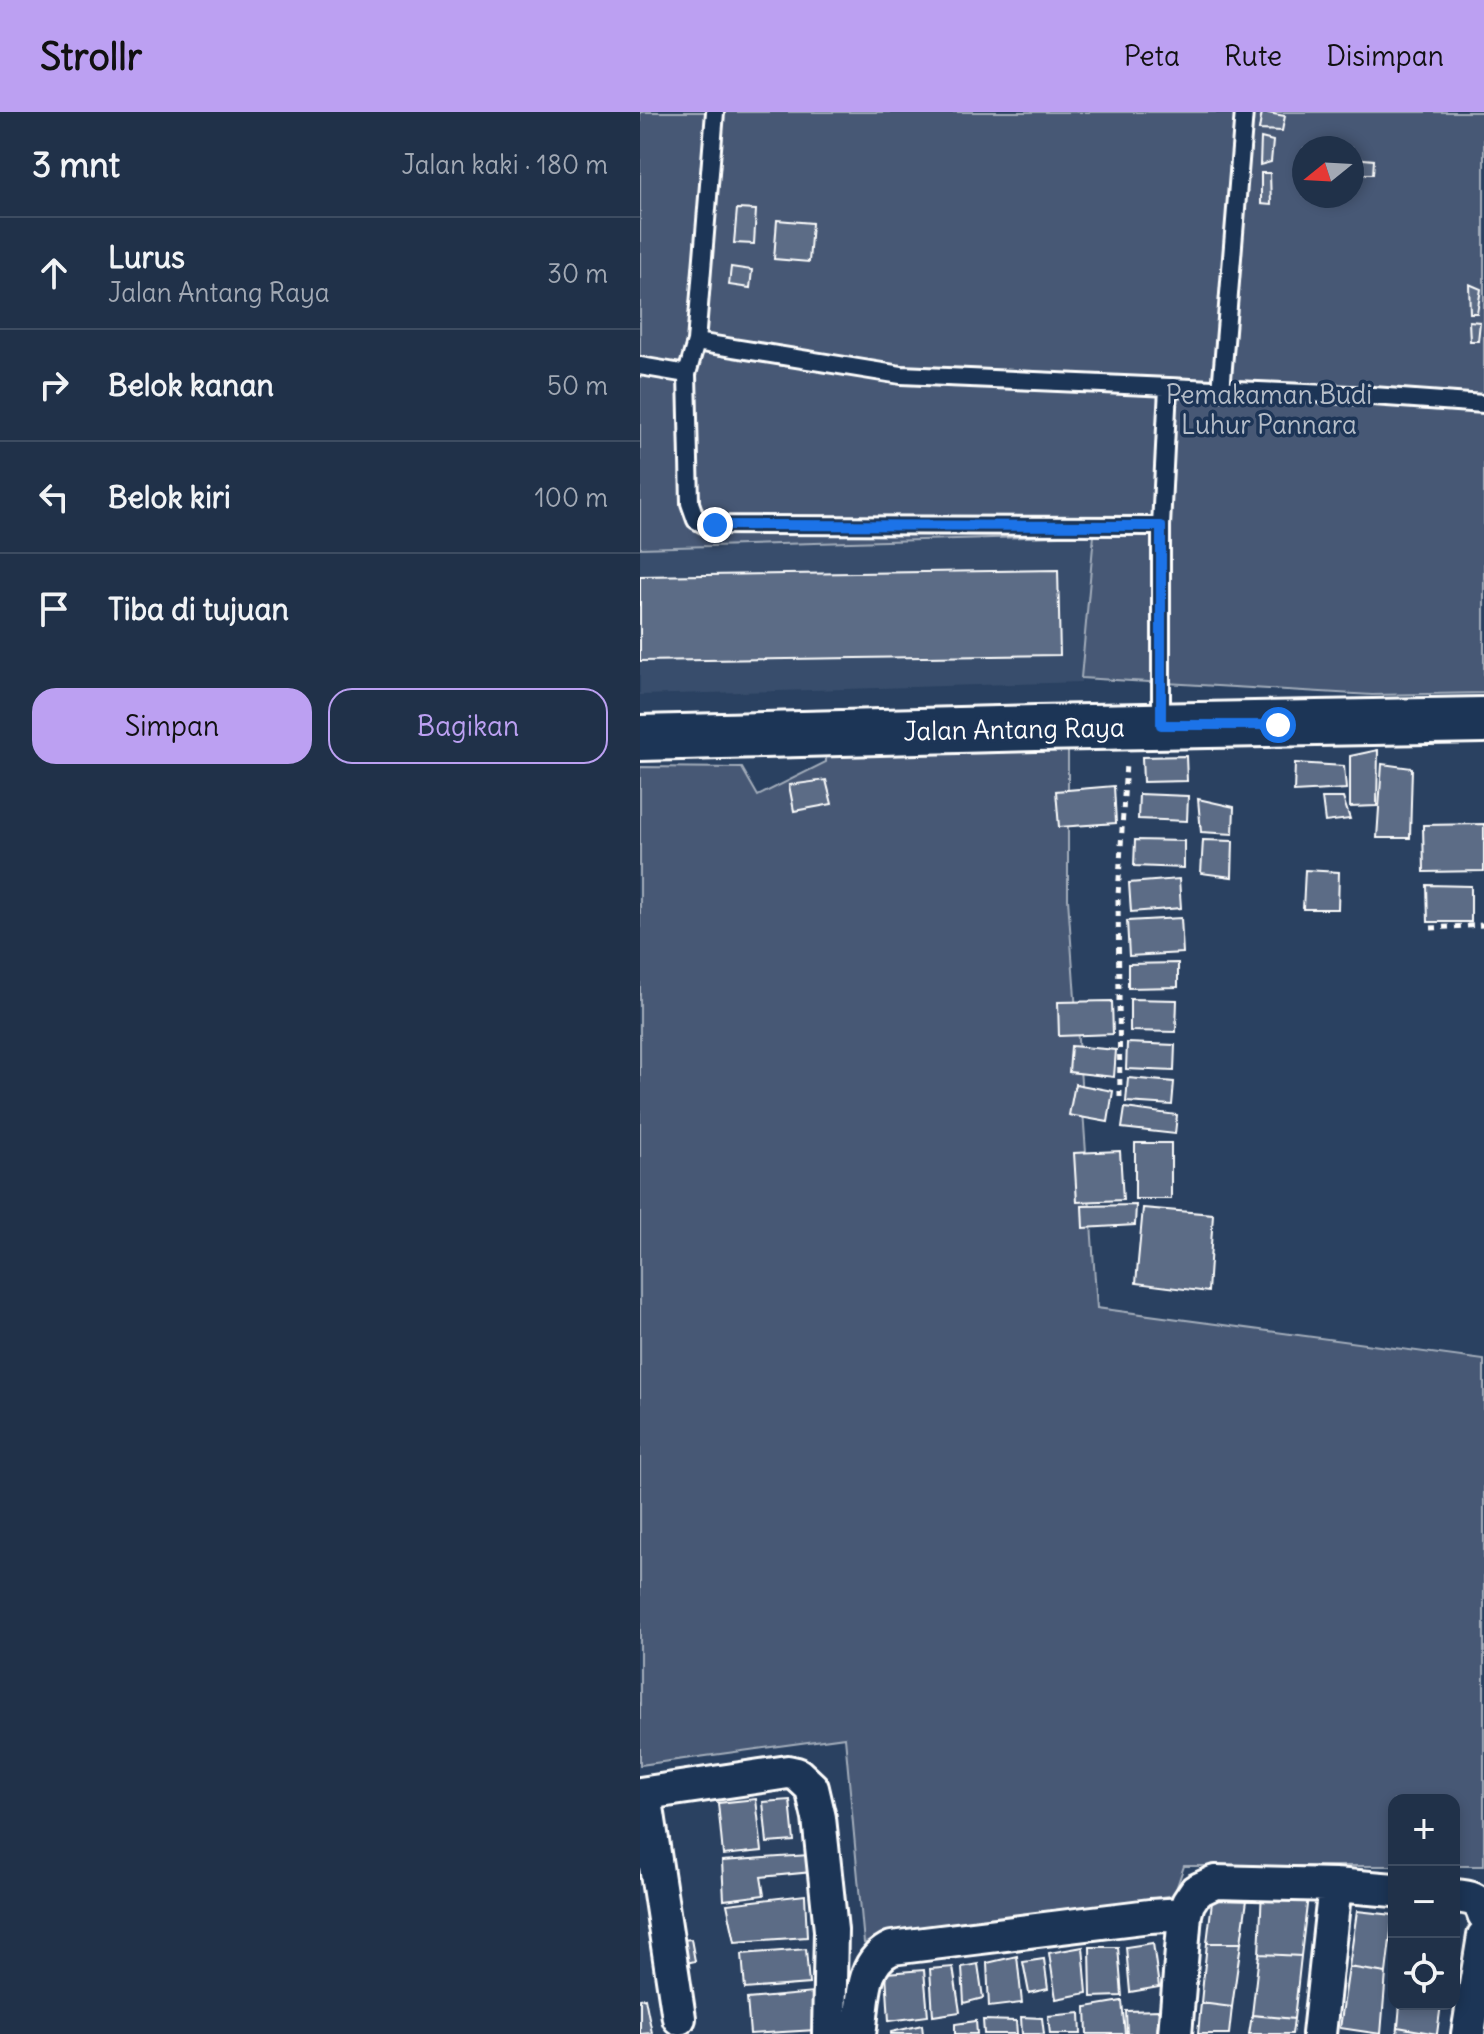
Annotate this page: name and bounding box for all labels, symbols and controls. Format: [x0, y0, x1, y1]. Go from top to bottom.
text: Strollr [40, 33, 142, 80]
text: Peta [1124, 38, 1180, 74]
text: Rute [1224, 38, 1282, 74]
text: Disimpan [1326, 38, 1444, 74]
north arrow [1292, 136, 1364, 208]
text: 3 mnt [32, 143, 120, 186]
text: Jalan kaki · 180 m [402, 148, 608, 181]
text: Lurus [108, 238, 185, 276]
icon: ahead [32, 251, 76, 295]
text: 30 m [547, 257, 608, 290]
text: Jalan Antang Raya [108, 276, 330, 309]
icon: right [32, 363, 76, 407]
text: Belok kanan [108, 366, 274, 404]
text: 50 m [547, 369, 608, 402]
park label: Pemakaman Budi Luhur Pannara [1166, 378, 1372, 441]
icon: left [32, 475, 76, 519]
text: Belok kiri [108, 478, 231, 516]
text: 100 m [534, 481, 608, 514]
route end [697, 507, 733, 543]
icon: arrive [32, 587, 76, 631]
text: Tiba di tujuan [108, 590, 289, 628]
button: Simpan [32, 688, 312, 764]
button: Bagikan [328, 688, 608, 764]
route start [1260, 707, 1296, 743]
street label: Jalan Antang Raya [903, 711, 1125, 747]
map controls [1388, 1794, 1460, 2010]
button: + [1388, 1794, 1460, 1866]
button: − [1388, 1866, 1460, 1938]
button: locate [1388, 1938, 1460, 2010]

